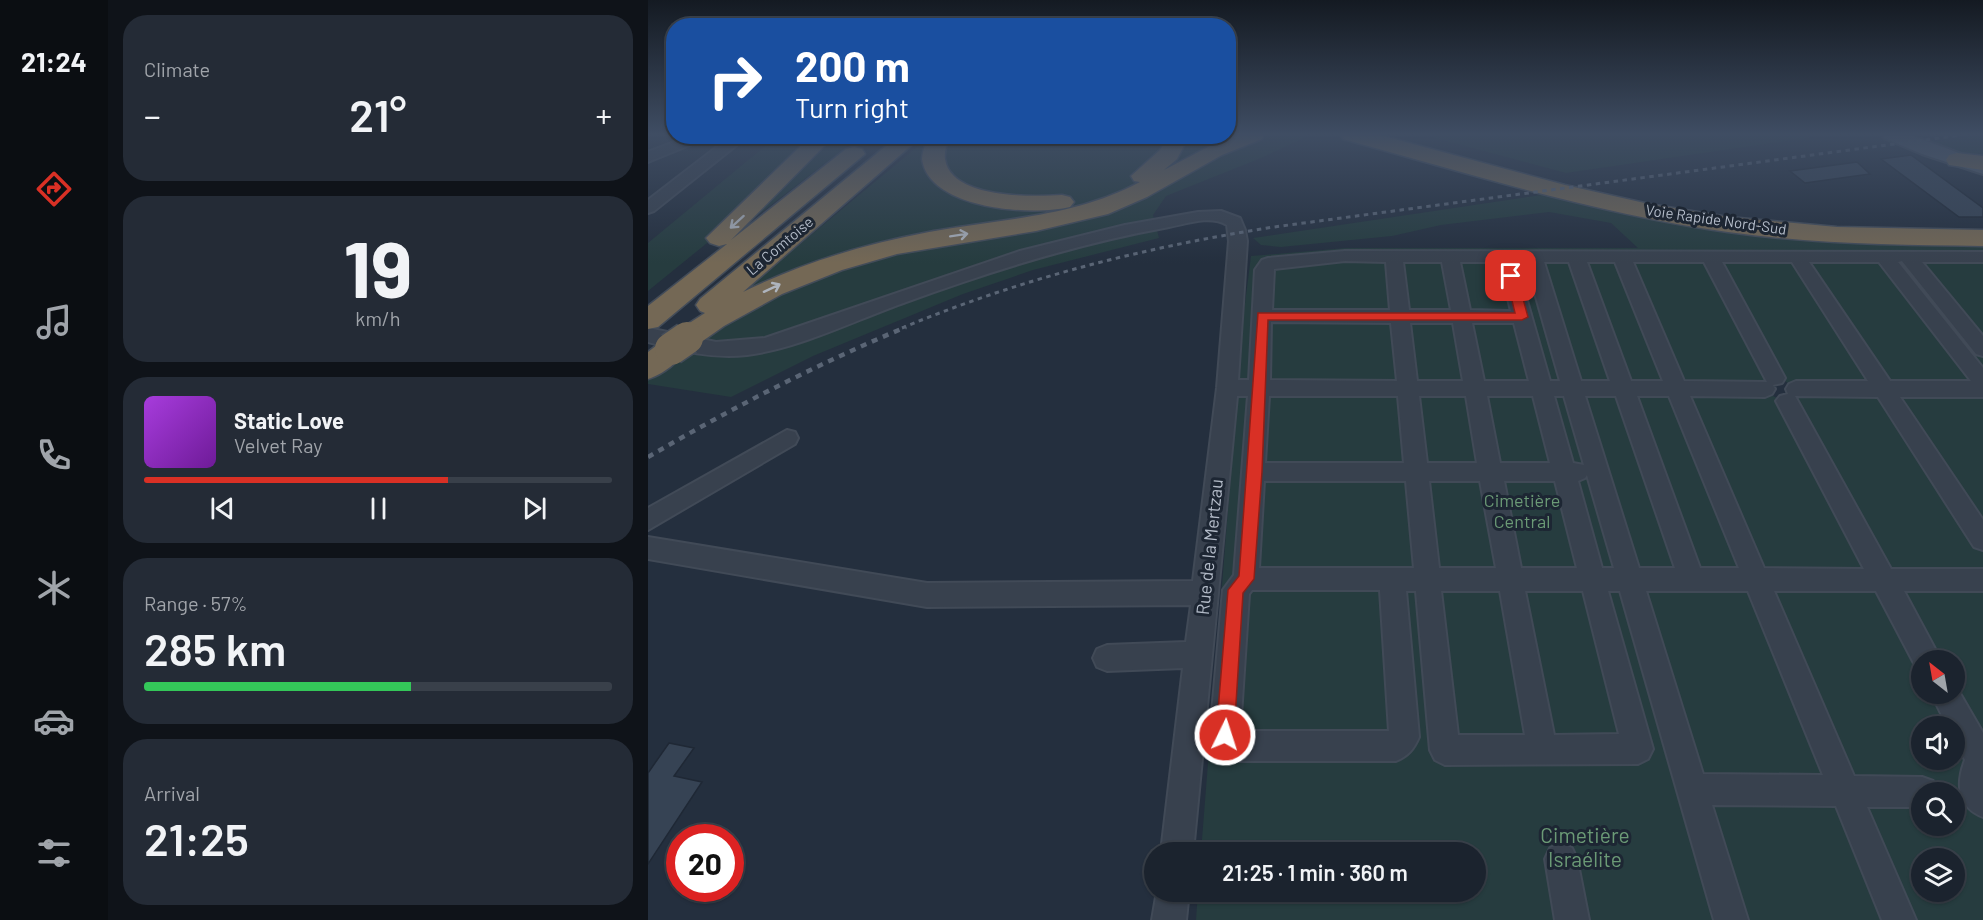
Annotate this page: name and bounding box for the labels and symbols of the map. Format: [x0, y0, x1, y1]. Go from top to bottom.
street label: Voie Rapide Nord-Sud [1645, 200, 1788, 238]
street label: La Comtoise [742, 212, 816, 278]
one-way arrow [730, 215, 745, 229]
one-way arrow [949, 230, 969, 241]
pin [1485, 250, 1536, 301]
one-way arrow [763, 281, 781, 293]
street label: Rue de la Mertzau [1191, 478, 1227, 616]
park label: Cimetière Central [1484, 489, 1560, 532]
north arrow [1911, 650, 1965, 704]
position arrow [1193, 703, 1257, 767]
park label: Cimetière Israélite [1540, 822, 1630, 871]
speed limit sign: 20 [666, 824, 744, 902]

